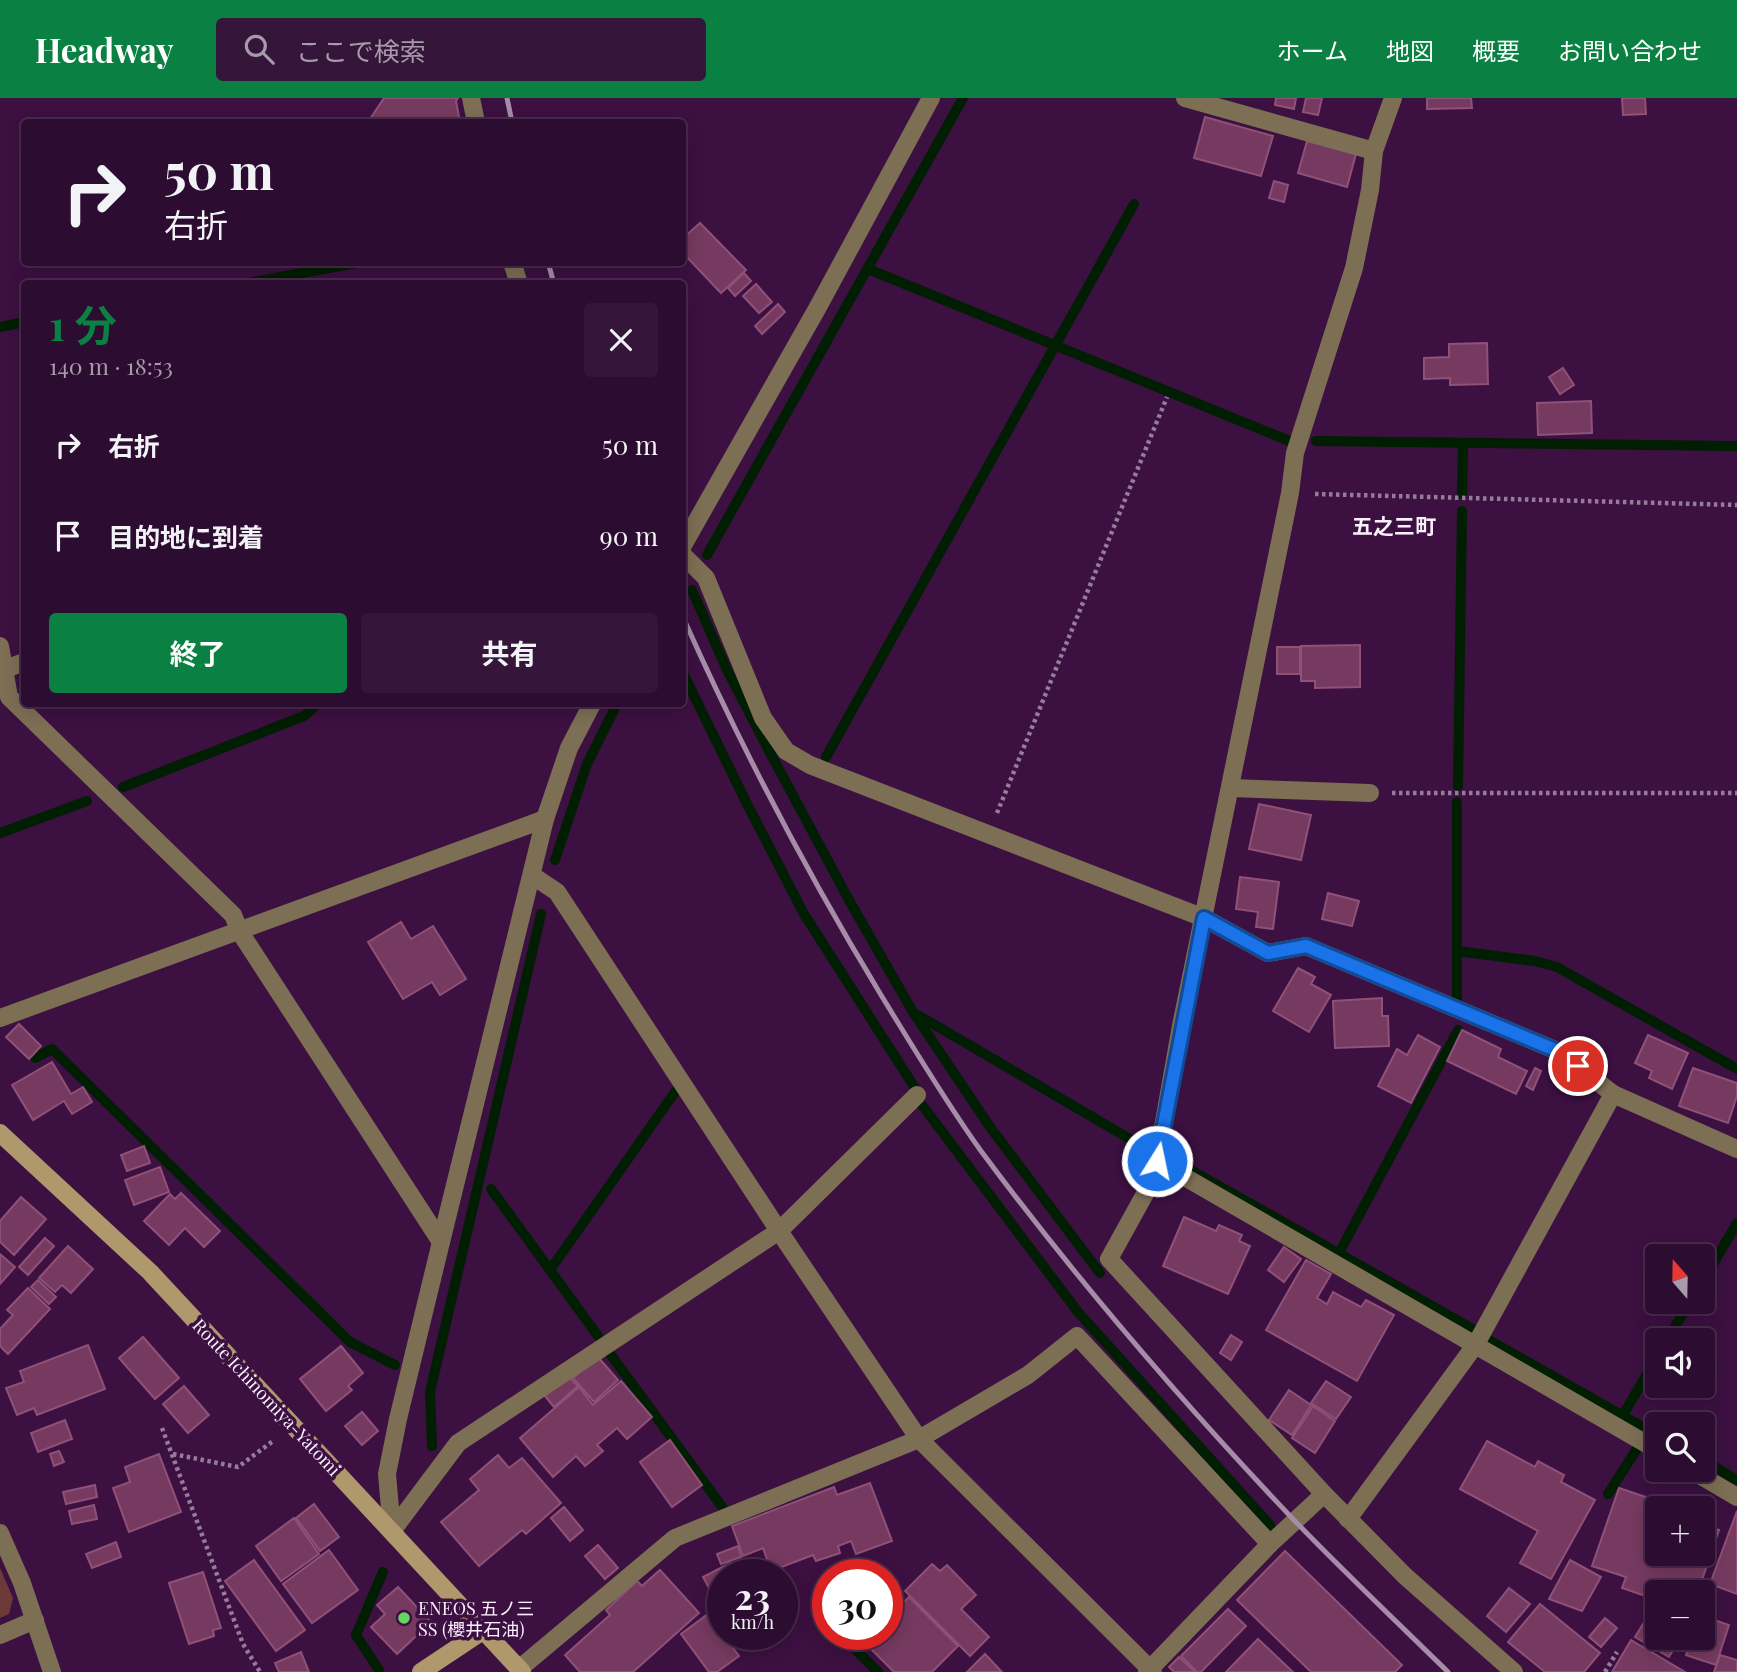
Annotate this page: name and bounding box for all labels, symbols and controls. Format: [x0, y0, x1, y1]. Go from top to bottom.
search box [216, 18, 706, 81]
text: Headway [35, 27, 174, 71]
icon: search [240, 30, 278, 68]
text: ここで検索 [296, 33, 426, 68]
text: ホーム [1277, 34, 1348, 66]
text: 地図 [1386, 34, 1434, 66]
text: 概要 [1472, 34, 1520, 66]
text: お問い合わせ [1558, 34, 1702, 66]
text: 50 m [164, 137, 274, 202]
icon: right [49, 147, 140, 238]
text: 右折 [164, 202, 228, 245]
text: 1 分 [49, 296, 117, 352]
button: close [584, 303, 658, 377]
text: 140 m · 18:53 [49, 350, 173, 381]
icon: right [49, 426, 87, 464]
text: 50 m [602, 427, 658, 462]
text: 右折 [108, 428, 160, 463]
district label: 五之三町 [1352, 511, 1436, 539]
icon: arrive [49, 517, 87, 555]
text: 90 m [600, 518, 658, 553]
text: 目的地に到着 [108, 519, 264, 554]
button: 終了 [49, 613, 347, 693]
button: 共有 [361, 613, 658, 693]
pin [1548, 1036, 1608, 1096]
icon: arrive [1559, 1047, 1597, 1085]
position arrow [1120, 1124, 1194, 1198]
north arrow [1645, 1244, 1715, 1314]
map controls [1645, 1244, 1715, 1650]
street label: Route Ichinomiya-Yatomi [188, 1313, 346, 1481]
button: sound [1645, 1328, 1715, 1398]
button: search [1645, 1412, 1715, 1482]
button: + [1645, 1496, 1715, 1566]
speed limit sign: 30 [812, 1559, 903, 1650]
text: 23 [735, 1572, 770, 1619]
button: − [1645, 1580, 1715, 1650]
place label: ENEOS 五ノ三 SS (櫻井石油) [418, 1596, 534, 1641]
marker: ENEOS 五ノ三 SS (櫻井石油) [396, 1610, 412, 1626]
text: km/h [731, 1610, 774, 1634]

